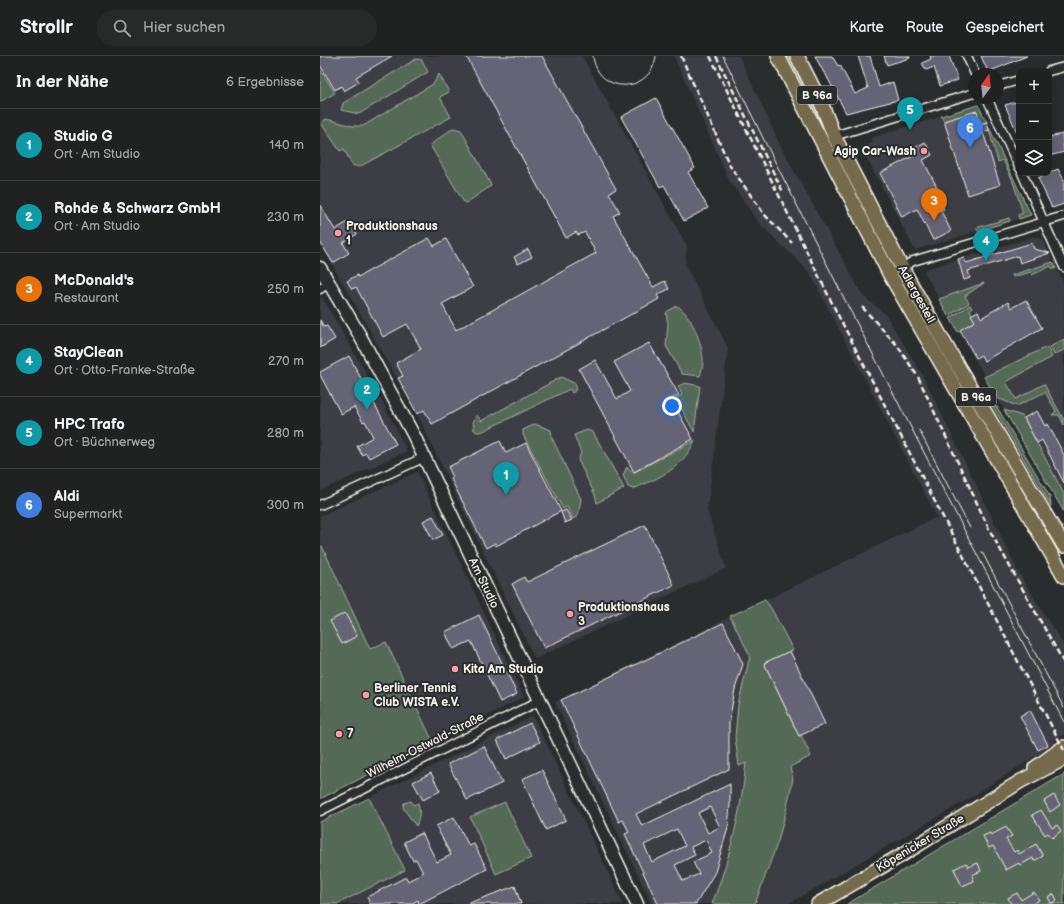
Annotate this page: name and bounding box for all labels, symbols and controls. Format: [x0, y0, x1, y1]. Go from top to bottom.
search box [97, 10, 377, 46]
text: Strollr [20, 16, 73, 39]
icon: search [111, 17, 133, 39]
text: Hier suchen [143, 18, 225, 37]
text: Karte [850, 19, 884, 36]
text: Route [906, 19, 944, 36]
text: Gespeichert [966, 19, 1044, 36]
north arrow [968, 68, 1004, 104]
map controls [1016, 68, 1052, 176]
button: + [1016, 68, 1052, 104]
text: In der Nähe [16, 72, 109, 92]
text: 6 Ergebnisse [226, 74, 304, 90]
road number: B 96a [797, 86, 837, 104]
pin: 5 [897, 97, 923, 130]
button: − [1016, 104, 1052, 140]
pin: 6 [957, 115, 983, 148]
text: Studio G [54, 127, 113, 146]
text: 1 [26, 137, 32, 153]
text: 140 m [269, 137, 304, 153]
button: layers [1016, 140, 1052, 176]
place label: Agip Car-Wash [833, 144, 916, 159]
text: Ort · Am Studio [54, 146, 140, 162]
marker: Agip Car-Wash [919, 146, 929, 156]
pin: 3 [921, 188, 947, 221]
text: Rohde & Schwarz GmbH [54, 199, 221, 218]
text: 2 [25, 209, 33, 225]
text: 230 m [267, 209, 304, 225]
text: Ort · Am Studio [54, 218, 140, 234]
place label: Produktionshaus 1 [346, 219, 438, 248]
marker: Produktionshaus 1 [333, 228, 343, 238]
pin: 4 [973, 228, 999, 261]
street label: Adlergestell [895, 263, 939, 326]
text: McDonald's [54, 271, 134, 290]
text: 3 [25, 281, 33, 297]
text: 250 m [267, 281, 304, 297]
text: Restaurant [54, 290, 119, 306]
text: StayClean [54, 343, 123, 362]
text: 4 [25, 353, 33, 369]
text: 270 m [268, 353, 304, 369]
text: Ort · Otto-Franke-Straße [54, 362, 195, 378]
pin: 2 [354, 377, 380, 410]
road number: B 96a [956, 388, 996, 406]
your location [662, 396, 682, 416]
text: HPC Trafo [54, 415, 125, 434]
text: 5 [25, 425, 33, 441]
text: 280 m [267, 425, 304, 441]
text: Ort · Büchnerweg [54, 434, 155, 450]
pin: 1 [493, 462, 519, 495]
text: Aldi [54, 487, 79, 506]
text: 6 [25, 497, 33, 513]
text: 300 m [266, 497, 304, 513]
text: Supermarkt [54, 506, 123, 522]
street label: Am Studio [465, 556, 502, 611]
place label: Produktionshaus 3 [578, 600, 670, 629]
marker: Produktionshaus 3 [565, 609, 575, 619]
place label: Kita Am Studio [463, 662, 543, 677]
marker: Kita Am Studio [450, 664, 460, 674]
place label: Berliner Tennis Club WISTA e.V. [374, 681, 460, 710]
marker: Berliner Tennis Club WISTA e.V. [361, 690, 371, 700]
street label: Wilhelm-Ostwald-Straße [364, 709, 486, 782]
place label: 7 [347, 727, 354, 742]
marker: 7 [334, 729, 344, 739]
street label: Köpenicker Straße [873, 811, 967, 876]

